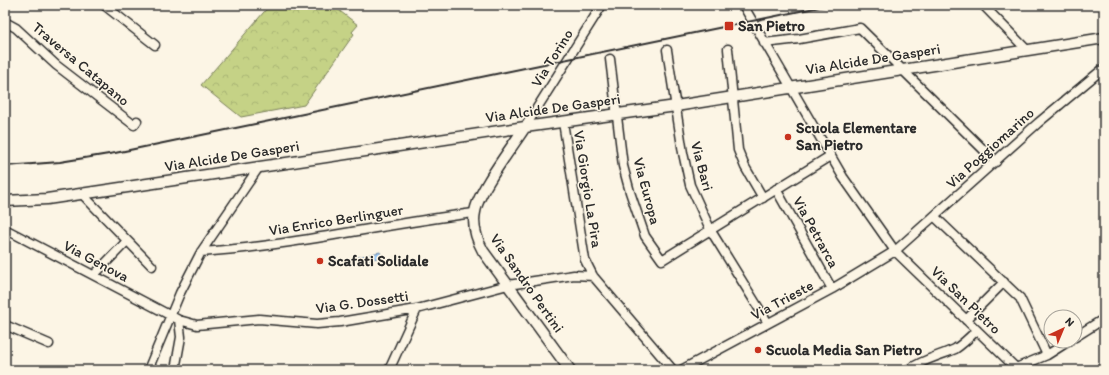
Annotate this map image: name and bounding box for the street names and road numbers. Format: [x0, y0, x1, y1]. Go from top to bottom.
street label: Traversa Catapano [29, 18, 133, 110]
street label: Via Torino [527, 26, 577, 90]
street label: Via Alcide De Gasperi [804, 39, 942, 79]
street label: Via Alcide De Gasperi [484, 90, 622, 126]
street label: Via Poggiomarino [942, 104, 1038, 192]
street label: Via Giorgio La Pira [570, 129, 606, 249]
street label: Via Alcide De Gasperi [163, 136, 301, 176]
street label: Via Bari [687, 139, 717, 193]
street label: Via Europa [629, 156, 665, 227]
street label: Via Petrarca [789, 193, 843, 271]
street label: Via Enrico Berlinguer [268, 200, 405, 240]
street label: Via Sandro Pertini [486, 230, 568, 336]
street label: Via Genova [60, 236, 132, 286]
street label: Via San Pietro [927, 262, 1005, 338]
street label: Via Trieste [748, 276, 816, 324]
street label: Via G. Dossetti [314, 287, 410, 317]

